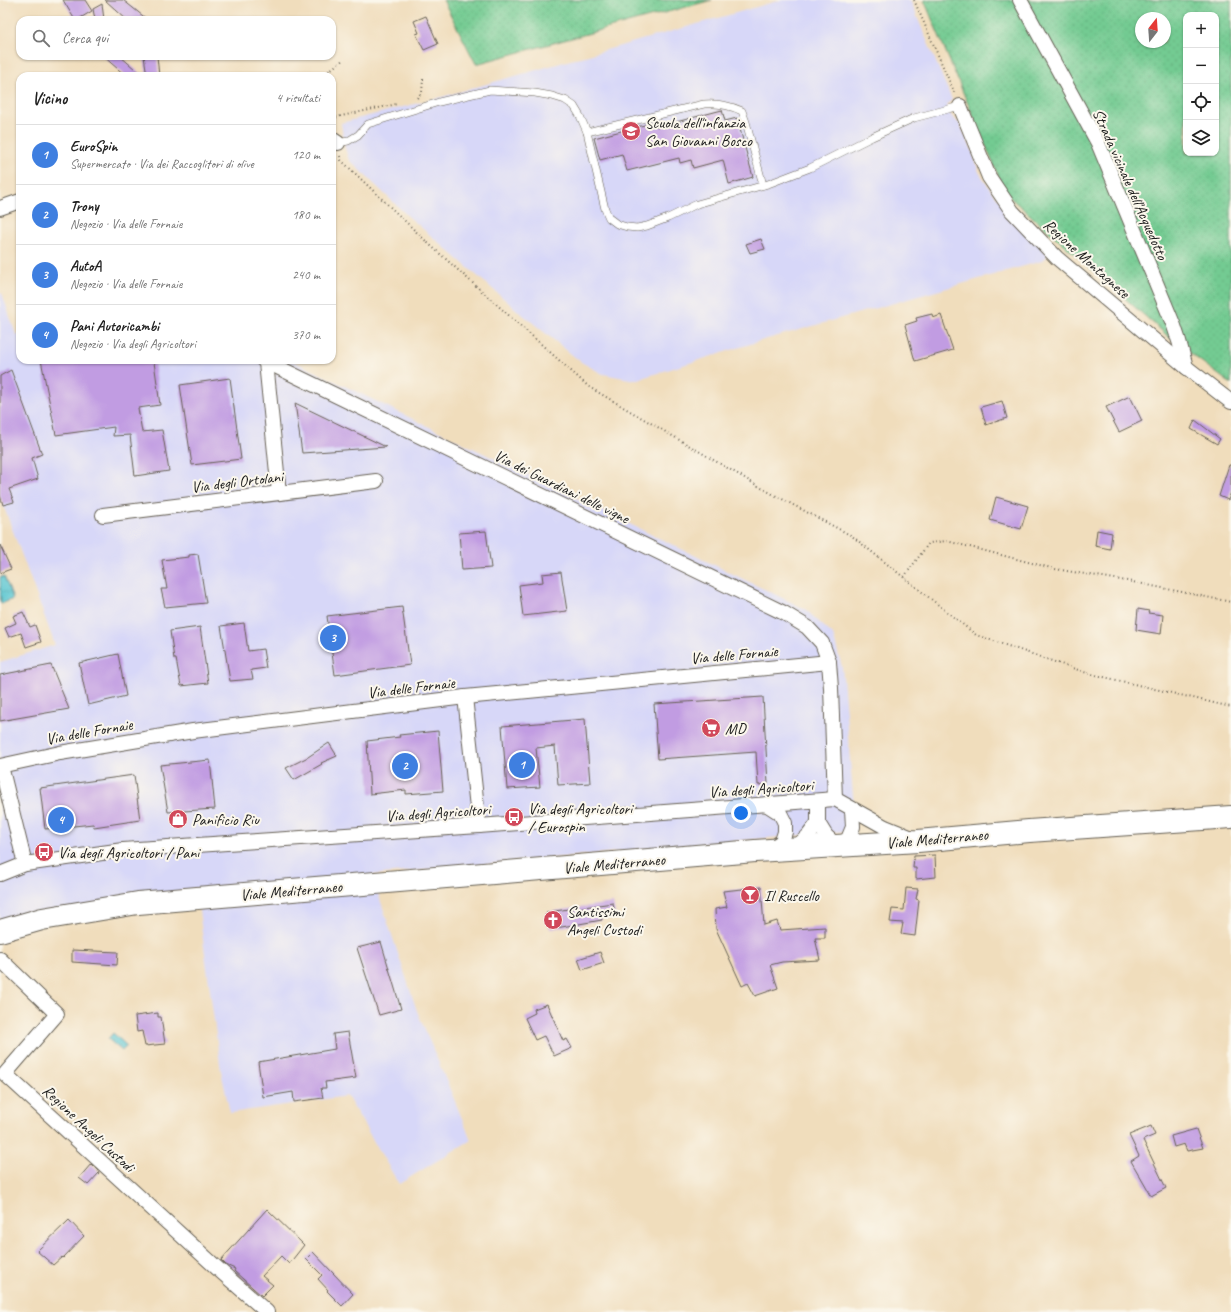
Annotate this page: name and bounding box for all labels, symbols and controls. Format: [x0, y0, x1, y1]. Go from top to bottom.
north arrow [1135, 12, 1171, 48]
map controls [1183, 12, 1219, 156]
button: + [1183, 12, 1219, 48]
search box [16, 16, 336, 60]
icon: search [30, 27, 52, 49]
text: Cerca qui [62, 29, 108, 48]
button: − [1183, 48, 1219, 84]
button: locate [1183, 84, 1219, 120]
text: Vicino [32, 88, 67, 109]
text: 4 risultati [276, 90, 320, 106]
street label: Strada vicinale dell'Acquedotto [1088, 106, 1173, 264]
place label: Scuola dell'infanzia San Giovanni Bosco [645, 113, 753, 151]
school or university icon: Scuola dell'infanzia San Giovanni Bosco [620, 120, 642, 142]
button: layers [1183, 120, 1219, 156]
text: EuroSpin [70, 137, 117, 156]
text: 1 [42, 147, 48, 163]
text: 120 m [292, 147, 320, 163]
text: Supermercato · Via dei Raccoglitori di olive [70, 156, 254, 172]
text: Trony [70, 197, 99, 216]
text: 2 [42, 207, 48, 223]
text: 180 m [292, 207, 320, 223]
street label: Regione Montagnese [1039, 215, 1135, 304]
text: Negozio · Via delle Fornaie [70, 216, 182, 232]
text: AutoA [70, 257, 101, 276]
text: 3 [42, 267, 48, 283]
text: 240 m [292, 267, 320, 283]
text: Negozio · Via delle Fornaie [70, 276, 182, 292]
text: Pani Autoricambi [70, 317, 159, 336]
text: 4 [42, 327, 48, 343]
text: 370 m [292, 327, 320, 343]
text: Negozio · Via degli Agricoltori [70, 336, 196, 352]
street label: Via dei Guardiani delle vigne [491, 446, 634, 529]
street label: Via degli Ortolani [190, 466, 286, 498]
pin: 3 [320, 623, 346, 653]
street label: Via delle Fornaie [690, 641, 780, 669]
street label: Via delle Fornaie [367, 673, 457, 703]
street label: Via delle Fornaie [44, 714, 136, 749]
supermarket icon: MD [700, 717, 722, 739]
place label: MD [725, 719, 748, 739]
pin: 1 [509, 750, 535, 780]
pin: 2 [392, 751, 418, 781]
street label: Via degli Agricoltori [708, 775, 816, 803]
street label: Via degli Agricoltori [385, 799, 493, 827]
place label: Via degli Agricoltori / Eurospin [528, 799, 634, 837]
your location [731, 803, 751, 823]
pin: 4 [48, 805, 74, 835]
bus stop icon: Via degli Agricoltori / Eurospin [503, 806, 525, 828]
shop icon: Panificio Riu [167, 808, 189, 830]
place label: Panificio Riu [192, 810, 260, 830]
street label: Viale Mediterraneo [885, 824, 990, 853]
bus stop icon: Via degli Agricoltori / Pani [33, 841, 55, 863]
place label: Via degli Agricoltori / Pani [58, 843, 201, 863]
street label: Viale Mediterraneo [562, 849, 667, 878]
street label: Viale Mediterraneo [239, 876, 344, 905]
bar icon: Il Ruscello [739, 884, 761, 906]
place label: Il Ruscello [764, 886, 820, 906]
place label: Santissimi Angeli Custodi [567, 902, 644, 940]
church icon: Santissimi Angeli Custodi [542, 909, 564, 931]
street label: Regione Angeli Custodi [38, 1081, 140, 1178]

